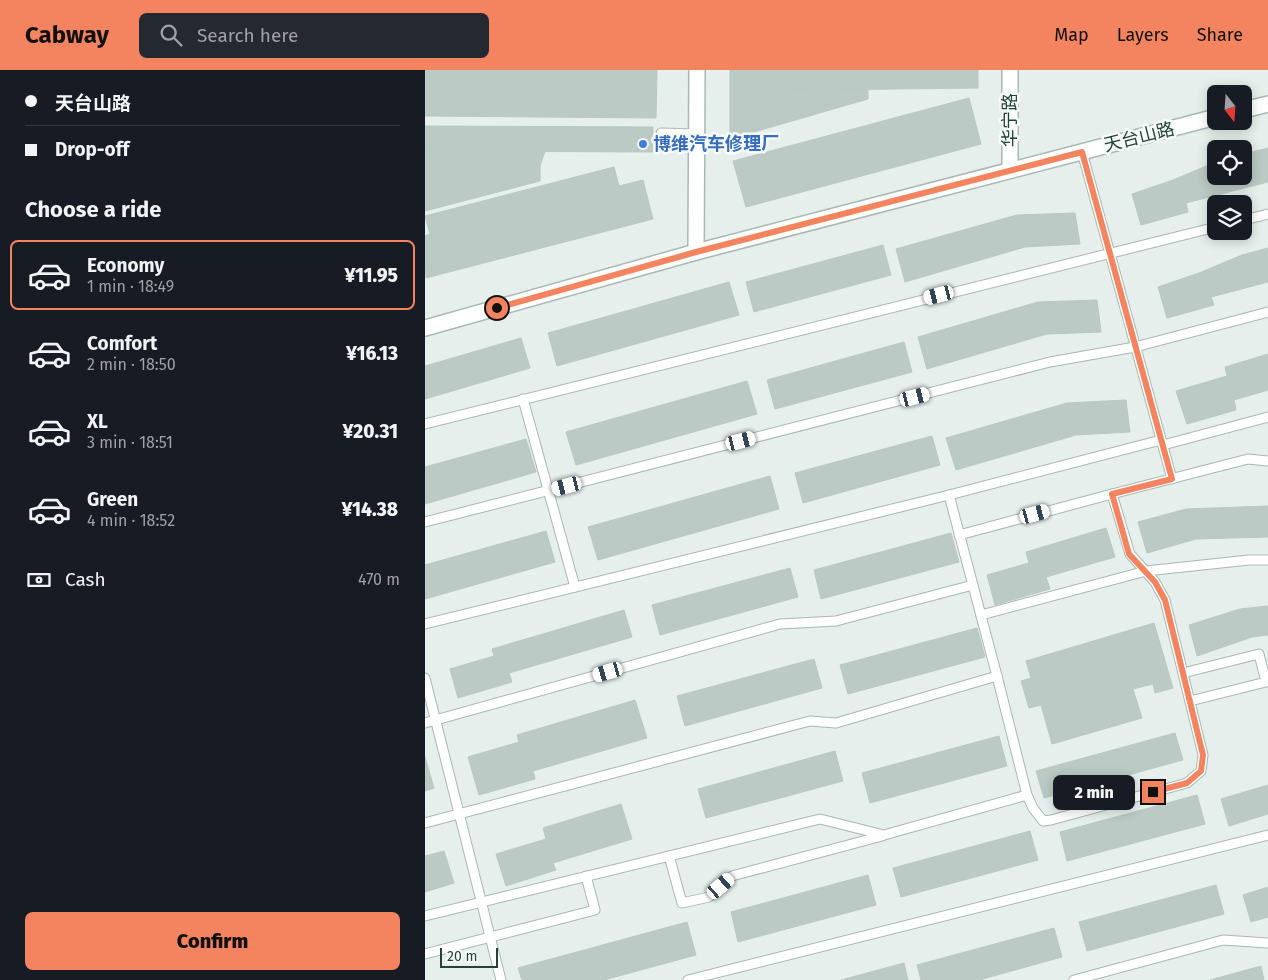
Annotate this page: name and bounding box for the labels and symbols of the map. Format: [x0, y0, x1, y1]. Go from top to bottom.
north arrow [1207, 85, 1253, 130]
street label: 华宁路 [999, 93, 1021, 147]
street label: 天台山路 [1101, 118, 1177, 156]
place label: 博维汽车修理厂 [653, 133, 779, 155]
marker: 博维汽车修理厂 [637, 138, 649, 150]
car [922, 284, 955, 306]
route start [486, 297, 508, 319]
car [898, 386, 931, 408]
car [724, 430, 757, 452]
car [550, 475, 583, 497]
car [1018, 503, 1051, 525]
car [591, 661, 624, 683]
callout: 2 min [1053, 774, 1135, 810]
route end [1142, 781, 1164, 803]
car [704, 870, 737, 902]
scale bar [440, 945, 497, 968]

